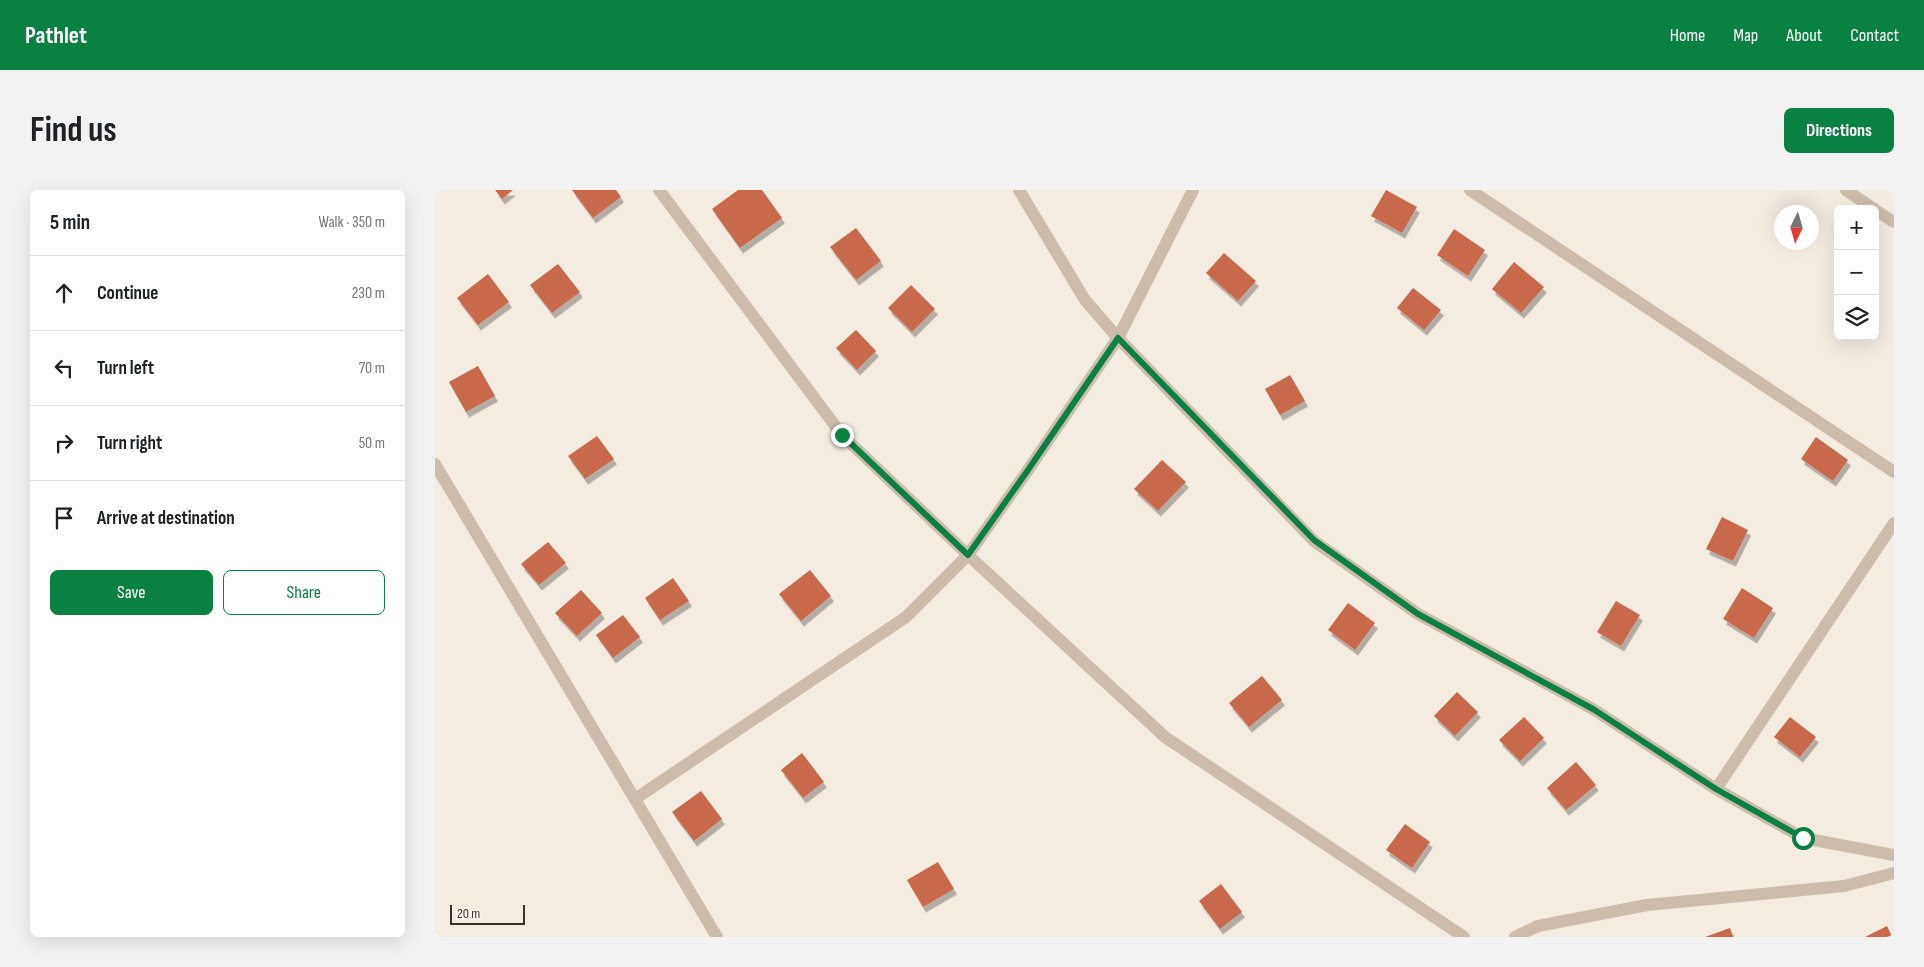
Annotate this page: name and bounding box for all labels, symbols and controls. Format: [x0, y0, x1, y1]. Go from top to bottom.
text: Pathlet [25, 21, 87, 50]
text: Home [1670, 25, 1705, 46]
text: Map [1733, 25, 1758, 46]
text: About [1786, 25, 1822, 46]
text: Contact [1850, 25, 1899, 46]
button: Directions [1784, 108, 1894, 153]
text: Find us [30, 109, 117, 152]
north arrow [1774, 205, 1819, 250]
map controls [1834, 205, 1879, 340]
button: + [1834, 205, 1879, 250]
text: 5 min [50, 210, 90, 235]
text: Walk · 350 m [318, 213, 385, 232]
button: − [1834, 250, 1879, 295]
icon: ahead [50, 279, 78, 307]
text: Continue [97, 282, 158, 305]
text: 230 m [352, 284, 385, 303]
button: layers [1834, 295, 1879, 340]
icon: left [50, 354, 78, 382]
text: Turn left [97, 357, 154, 380]
text: 70 m [359, 359, 385, 378]
route end [831, 424, 854, 447]
icon: right [50, 429, 78, 457]
text: Turn right [97, 432, 162, 455]
text: 50 m [359, 434, 385, 453]
icon: arrive [50, 504, 78, 532]
text: Arrive at destination [97, 507, 235, 530]
button: Save [50, 570, 213, 615]
button: Share [223, 570, 385, 615]
route start [1792, 827, 1815, 850]
scale bar [450, 902, 525, 925]
text: 20 m [457, 905, 480, 922]

